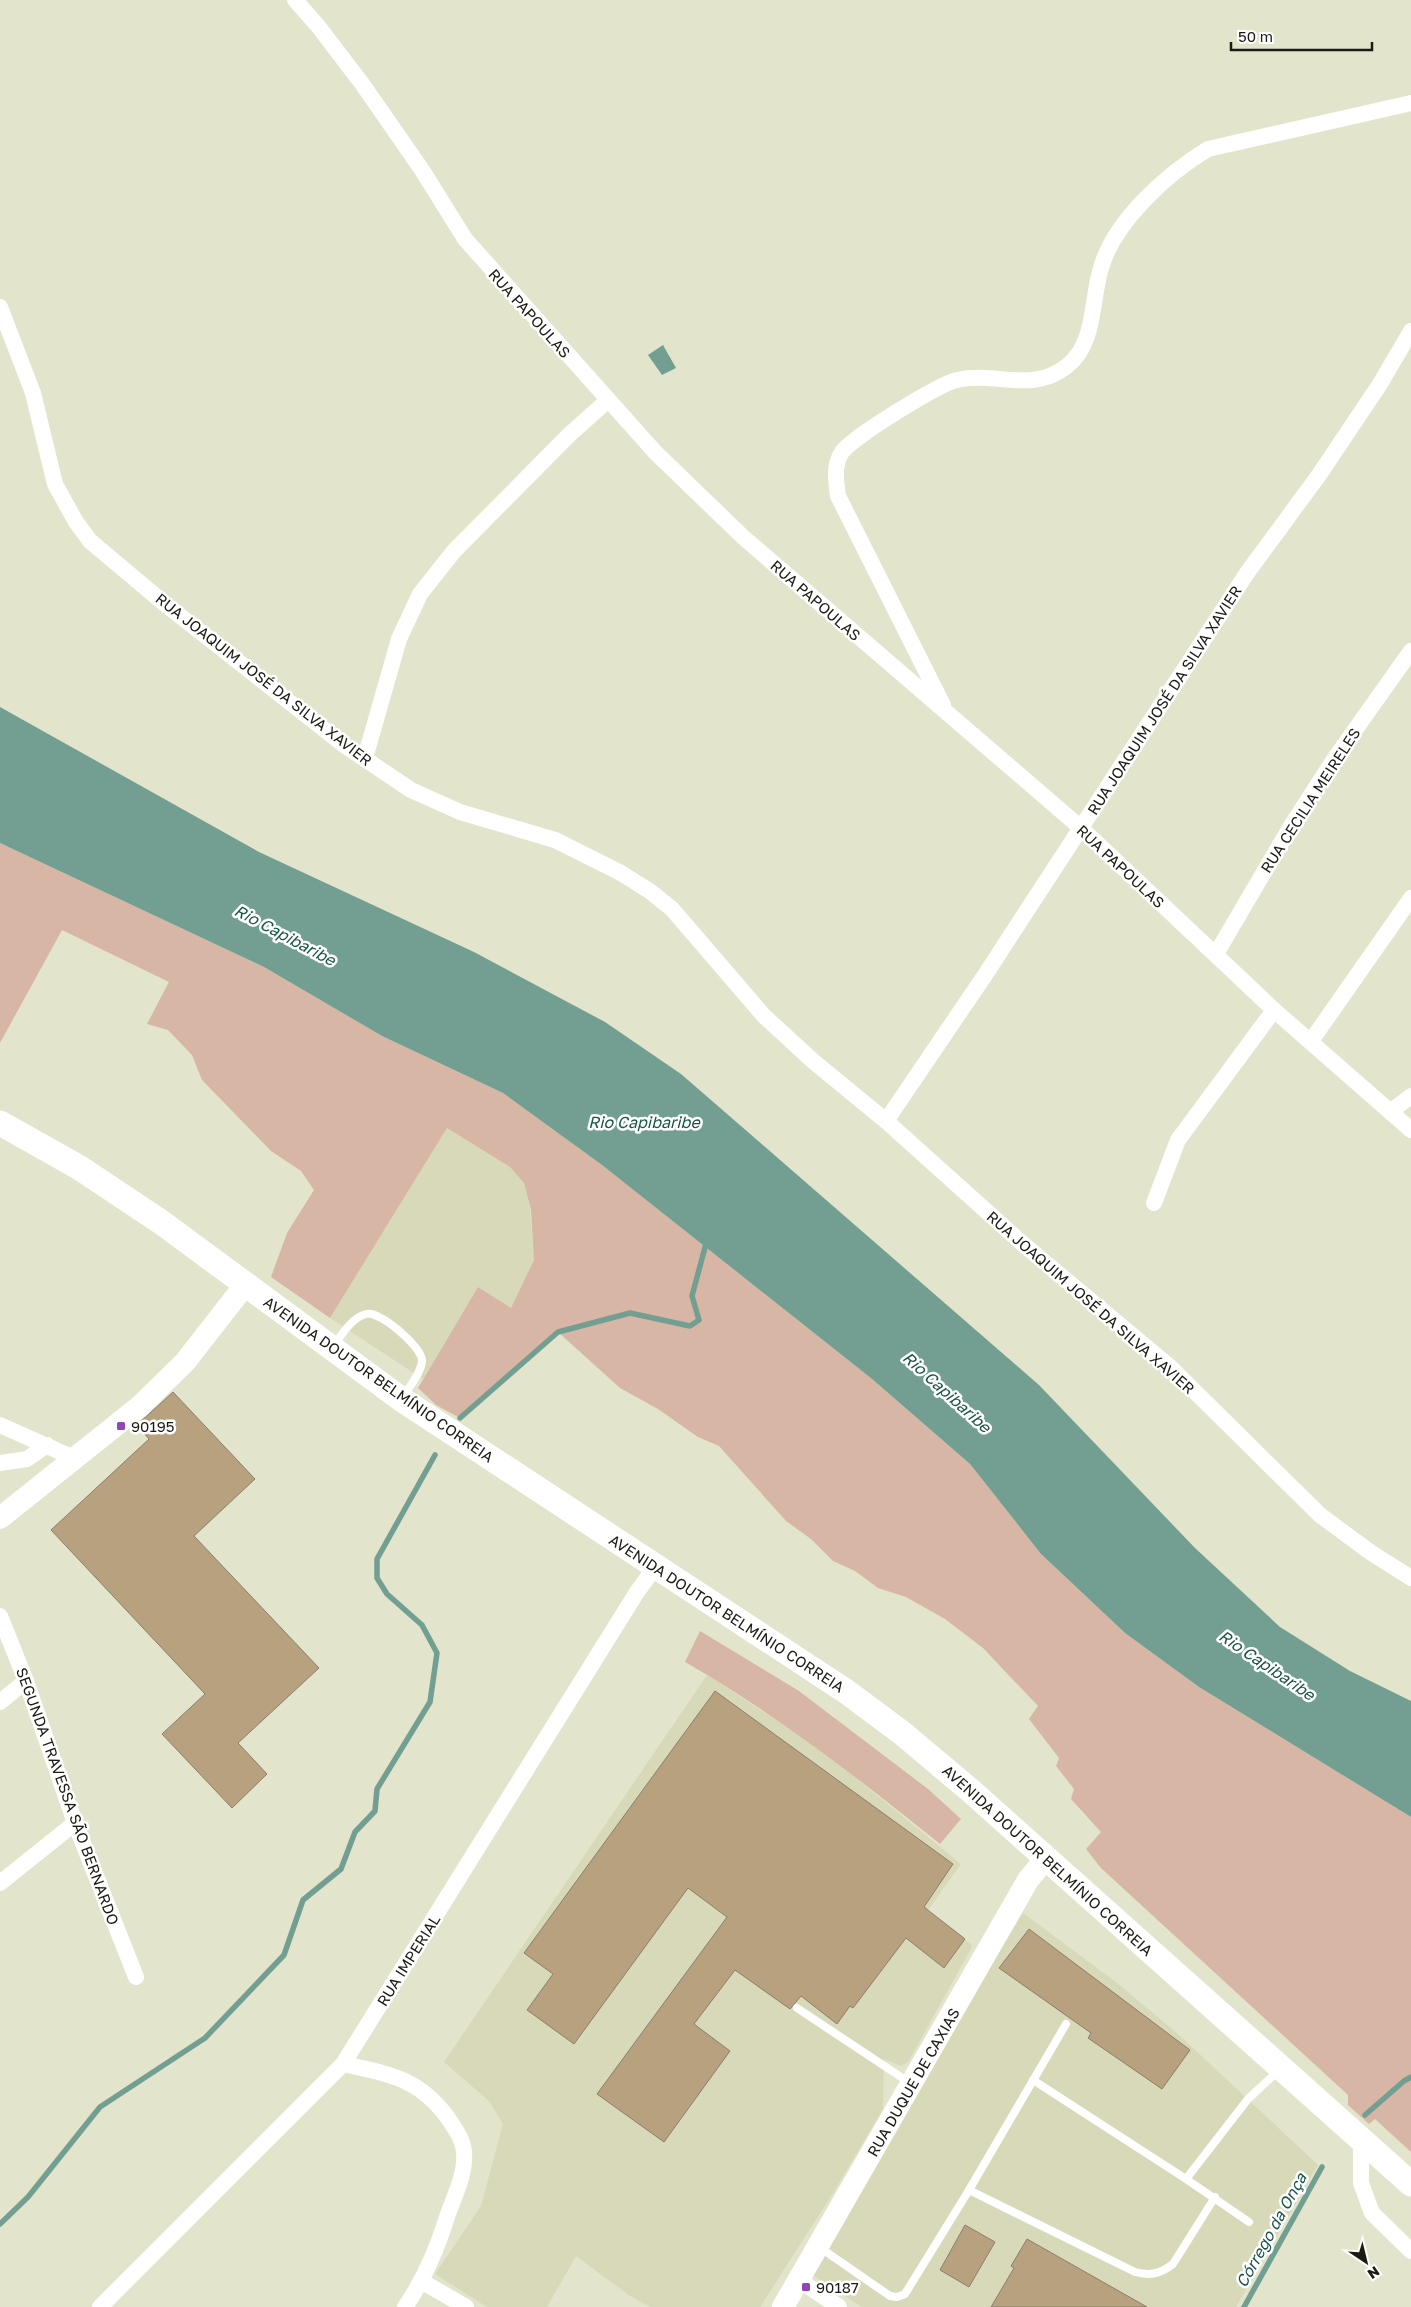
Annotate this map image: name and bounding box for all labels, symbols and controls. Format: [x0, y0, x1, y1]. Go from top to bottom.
scale bar [1231, 20, 1372, 52]
text: 50 m [1238, 27, 1273, 45]
street label: RUA PAPOULAS [485, 265, 575, 361]
street label: RUA PAPOULAS [767, 556, 865, 644]
street label: RUA JOAQUIM JOSÉ DA SILVA XAVIER [1083, 582, 1245, 818]
street label: RUA JOAQUIM JOSÉ DA SILVA XAVIER [152, 589, 376, 769]
street label: RUA CECILIA MEIRELES [1256, 724, 1364, 876]
street label: RUA PAPOULAS [1073, 821, 1169, 911]
water label: Rio Capibaribe [231, 900, 340, 971]
water label: Rio Capibaribe [588, 1112, 701, 1132]
street label: RUA JOAQUIM JOSÉ DA SILVA XAVIER [983, 1207, 1199, 1397]
street label: AVENIDA DOUTOR BELMÍNIO CORREIA [261, 1292, 497, 1466]
water label: Rio Capibaribe [899, 1347, 996, 1438]
place label: 90195 [131, 1417, 174, 1435]
marker: 90195 [115, 1420, 127, 1432]
street label: AVENIDA DOUTOR BELMÍNIO CORREIA [606, 1530, 848, 1696]
water label: Rio Capibaribe [1215, 1626, 1320, 1705]
street label: SEGUNDA TRAVESSA SÃO BERNARDO [13, 1665, 123, 1927]
street label: AVENIDA DOUTOR BELMÍNIO CORREIA [939, 1761, 1157, 1959]
street label: RUA IMPERIAL [373, 1911, 444, 2009]
street label: RUA DUQUE DE CAXIAS [863, 2005, 963, 2159]
water label: Córrego da Onça [1231, 2168, 1311, 2291]
north arrow [1341, 2237, 1391, 2287]
text: N [1365, 2263, 1383, 2283]
place label: 90187 [816, 2278, 859, 2296]
marker: 90187 [800, 2281, 812, 2293]

